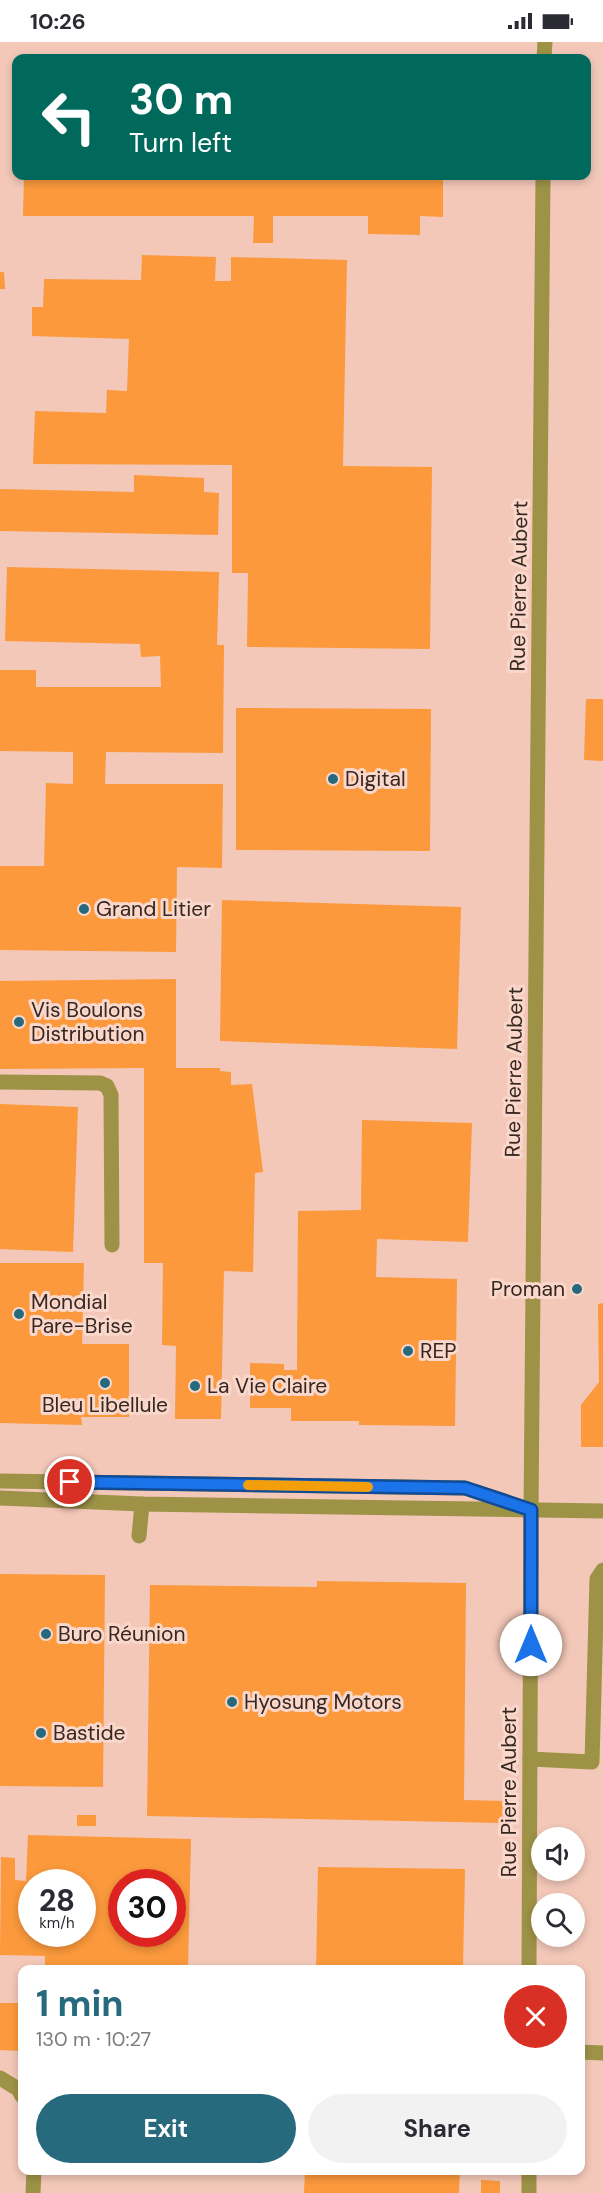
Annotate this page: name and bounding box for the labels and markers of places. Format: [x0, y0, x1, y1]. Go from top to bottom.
place label: Digital [345, 765, 406, 793]
marker: Digital [326, 772, 340, 786]
place label: Grand Litier [96, 895, 211, 923]
marker: Grand Litier [77, 902, 91, 916]
place label: Vis Boulons Distribution [31, 996, 145, 1048]
marker: Vis Boulons Distribution [12, 1015, 26, 1029]
place label: Proman [491, 1275, 565, 1303]
marker: Proman [570, 1282, 584, 1296]
place label: Mondial Pare-Brise [31, 1288, 133, 1340]
marker: Mondial Pare-Brise [12, 1307, 26, 1321]
place label: REP [420, 1337, 457, 1365]
marker: REP [401, 1344, 415, 1358]
place label: La Vie Claire [207, 1372, 327, 1400]
marker: Bleu Libellule [98, 1376, 112, 1390]
marker: La Vie Claire [188, 1379, 202, 1393]
place label: Bleu Libellule [42, 1391, 168, 1419]
pin [44, 1456, 95, 1507]
place label: Buro Réunion [58, 1620, 186, 1648]
marker: Buro Réunion [39, 1627, 53, 1641]
place label: Hyosung Motors [244, 1688, 402, 1716]
marker: Hyosung Motors [225, 1695, 239, 1709]
place label: Bastide [53, 1719, 126, 1747]
marker: Bastide [34, 1726, 48, 1740]

